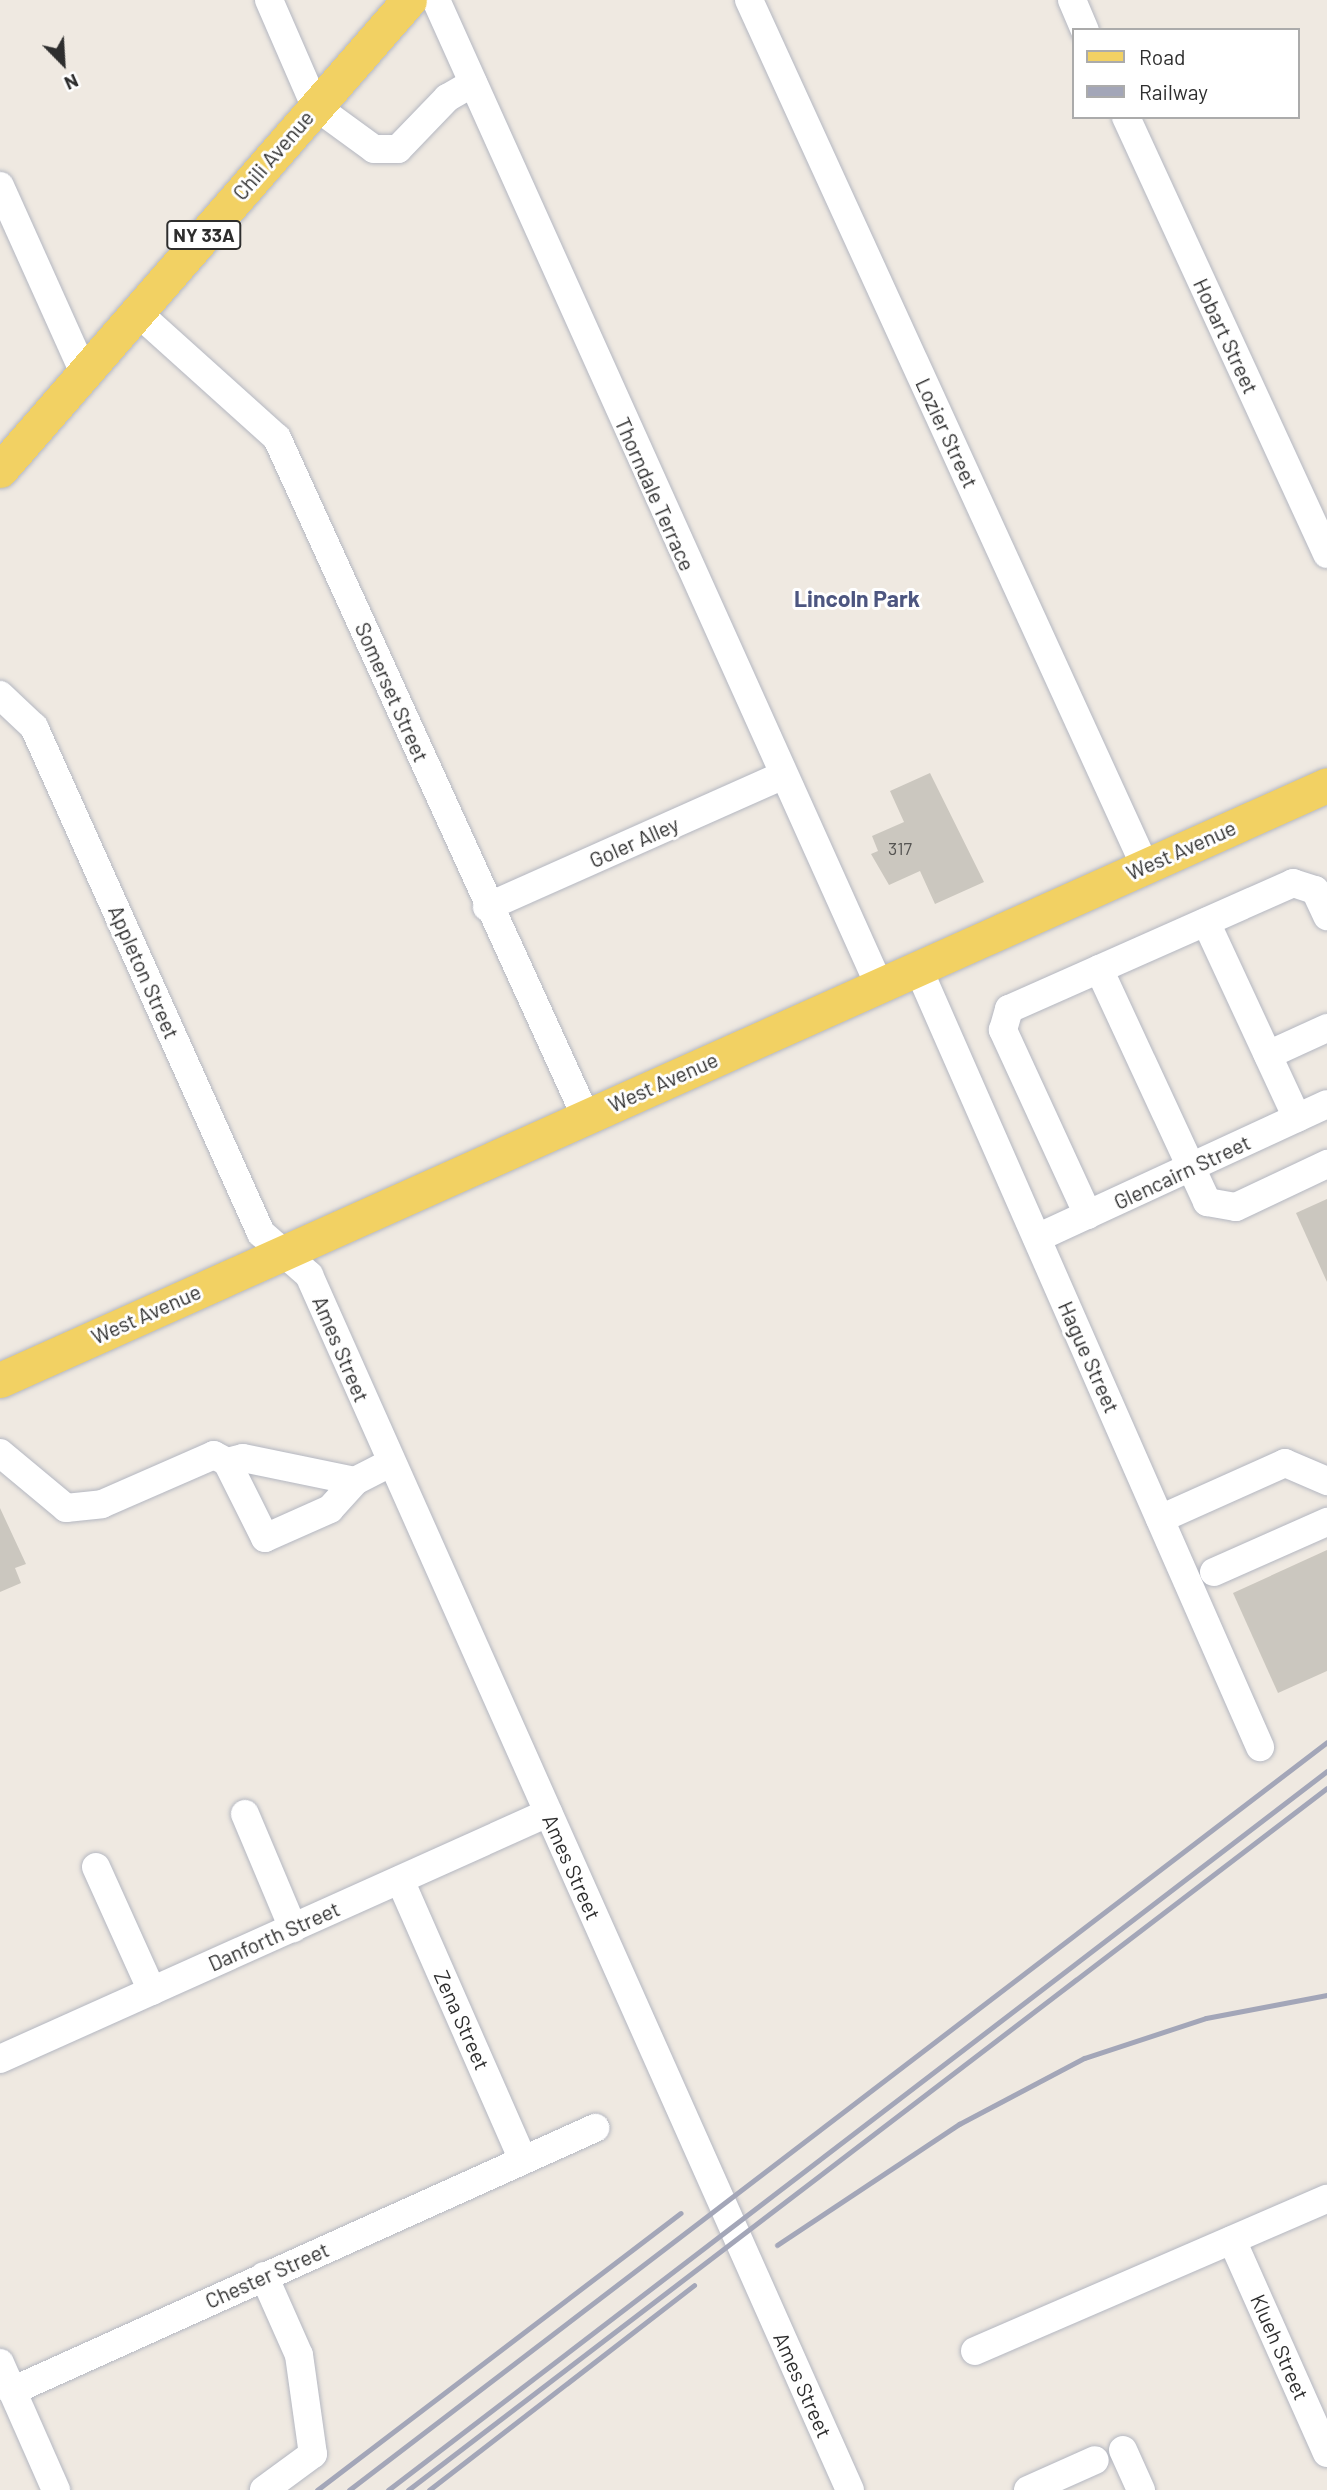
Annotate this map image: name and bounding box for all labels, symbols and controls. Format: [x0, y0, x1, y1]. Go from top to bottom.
north arrow [28, 28, 98, 98]
legend [1072, 28, 1299, 119]
text: Road [1139, 44, 1185, 69]
text: N [61, 70, 82, 96]
text: Railway [1139, 79, 1208, 104]
street label: Chili Avenue [227, 105, 319, 205]
road number: NY 33A [166, 219, 242, 250]
street label: Hobart Street [1188, 274, 1264, 398]
street label: Lozier Street [911, 374, 983, 492]
street label: Thorndale Terrace [610, 413, 700, 575]
district label: Lincoln Park [794, 584, 920, 612]
street label: Somerset Street [350, 618, 434, 766]
street label: Goler Alley [585, 811, 683, 873]
street label: West Avenue [1122, 815, 1240, 885]
house number: 317 [888, 837, 912, 859]
street label: Appleton Street [103, 901, 185, 1043]
street label: West Avenue [604, 1047, 722, 1117]
street label: Glencairn Street [1110, 1129, 1254, 1215]
street label: West Avenue [87, 1279, 205, 1349]
street label: Ames Street [307, 1292, 375, 1406]
street label: Hague Street [1053, 1297, 1125, 1417]
street label: Ames Street [538, 1810, 606, 1924]
street label: Danforth Street [204, 1896, 344, 1976]
street label: Zena Street [429, 1966, 495, 2074]
street label: Chester Street [201, 2237, 333, 2313]
street label: Klueh Street [1246, 2290, 1314, 2404]
street label: Ames Street [769, 2328, 837, 2442]

